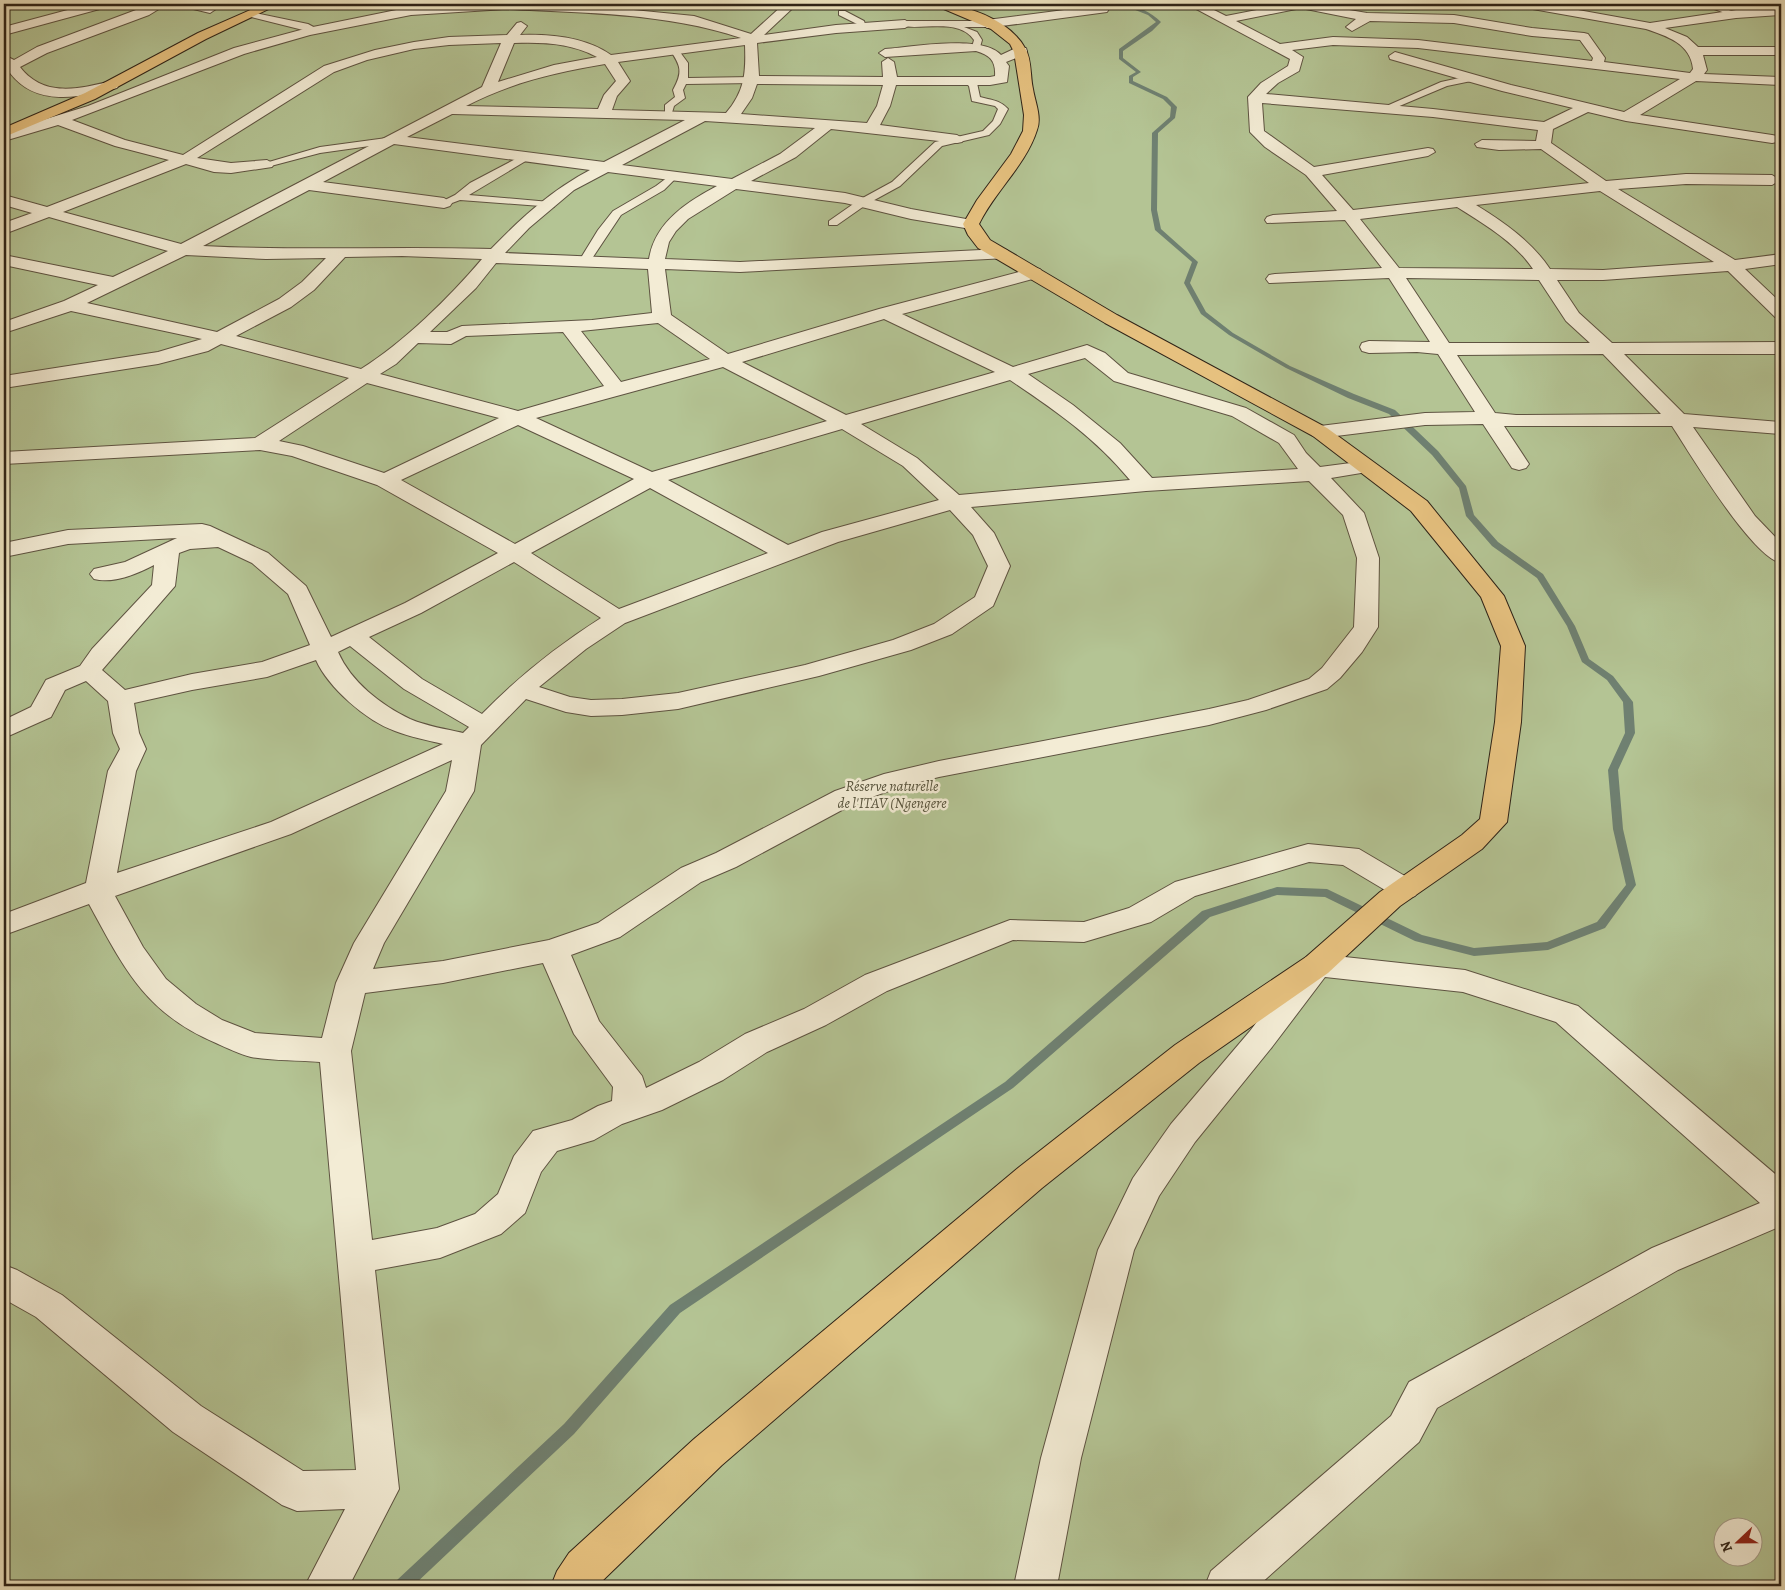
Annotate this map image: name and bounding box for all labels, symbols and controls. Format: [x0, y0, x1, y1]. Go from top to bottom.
park label: Réserve naturelle de l'ITAV (Ngengere [837, 776, 947, 813]
north arrow [1712, 1518, 1762, 1568]
text: N [1716, 1538, 1737, 1555]

